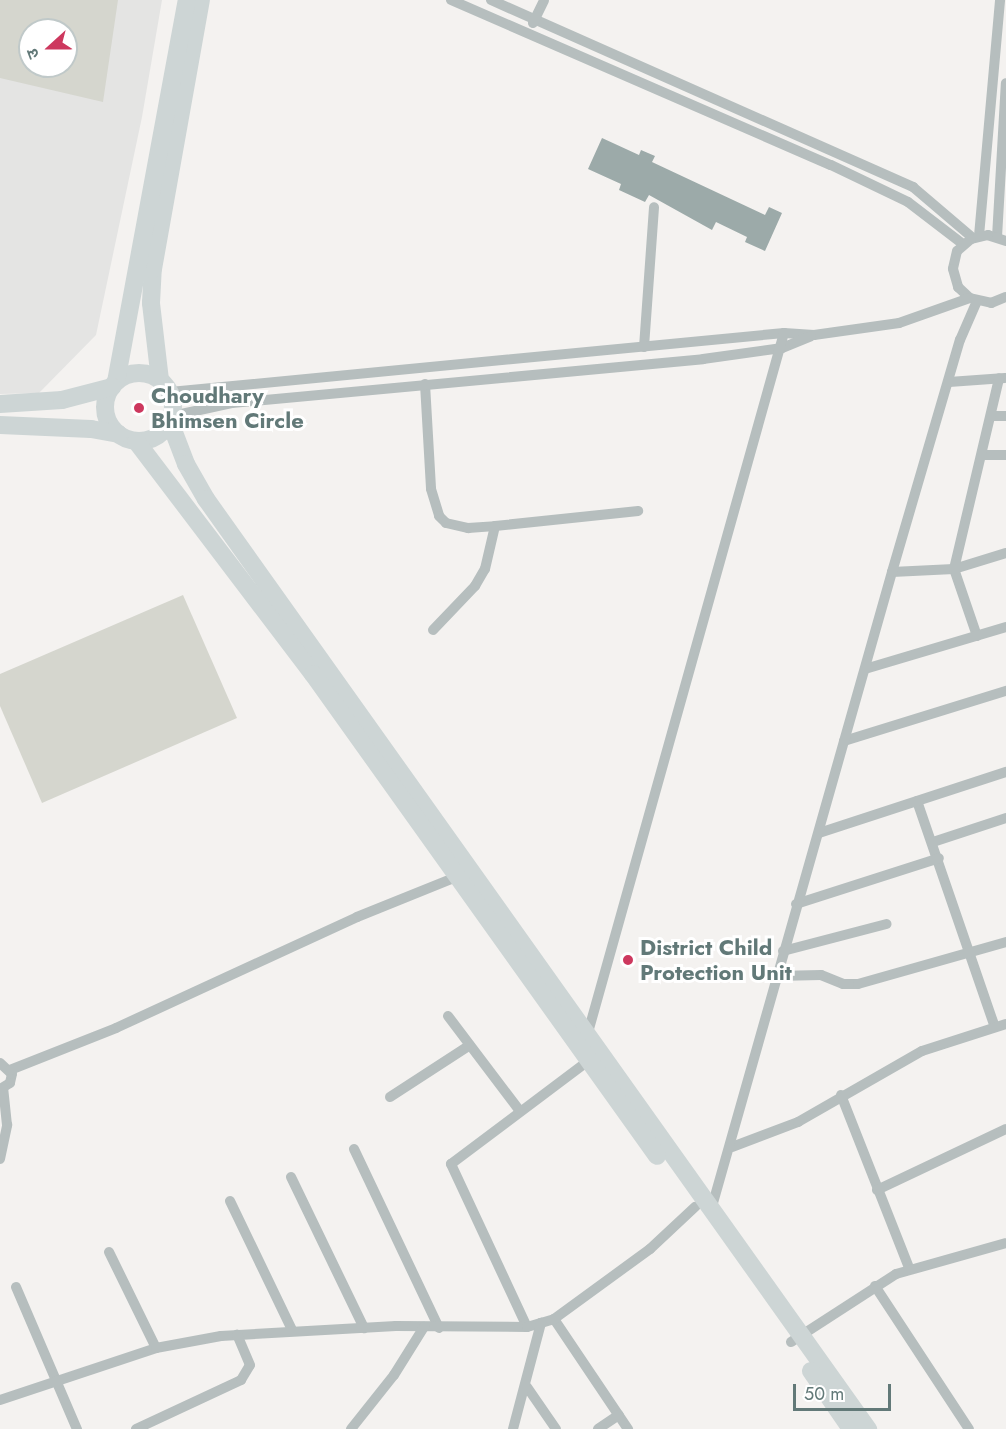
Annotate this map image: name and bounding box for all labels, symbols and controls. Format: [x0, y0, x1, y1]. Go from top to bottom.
north arrow [18, 18, 78, 78]
text: उ [20, 45, 45, 62]
place label: Choudhary Bhimsen Circle [151, 382, 304, 434]
marker: Choudhary Bhimsen Circle [132, 401, 146, 415]
place label: District Child Protection Unit [640, 934, 792, 986]
marker: District Child Protection Unit [621, 953, 635, 967]
scale bar [796, 1372, 894, 1410]
text: 50 m [804, 1381, 844, 1407]

